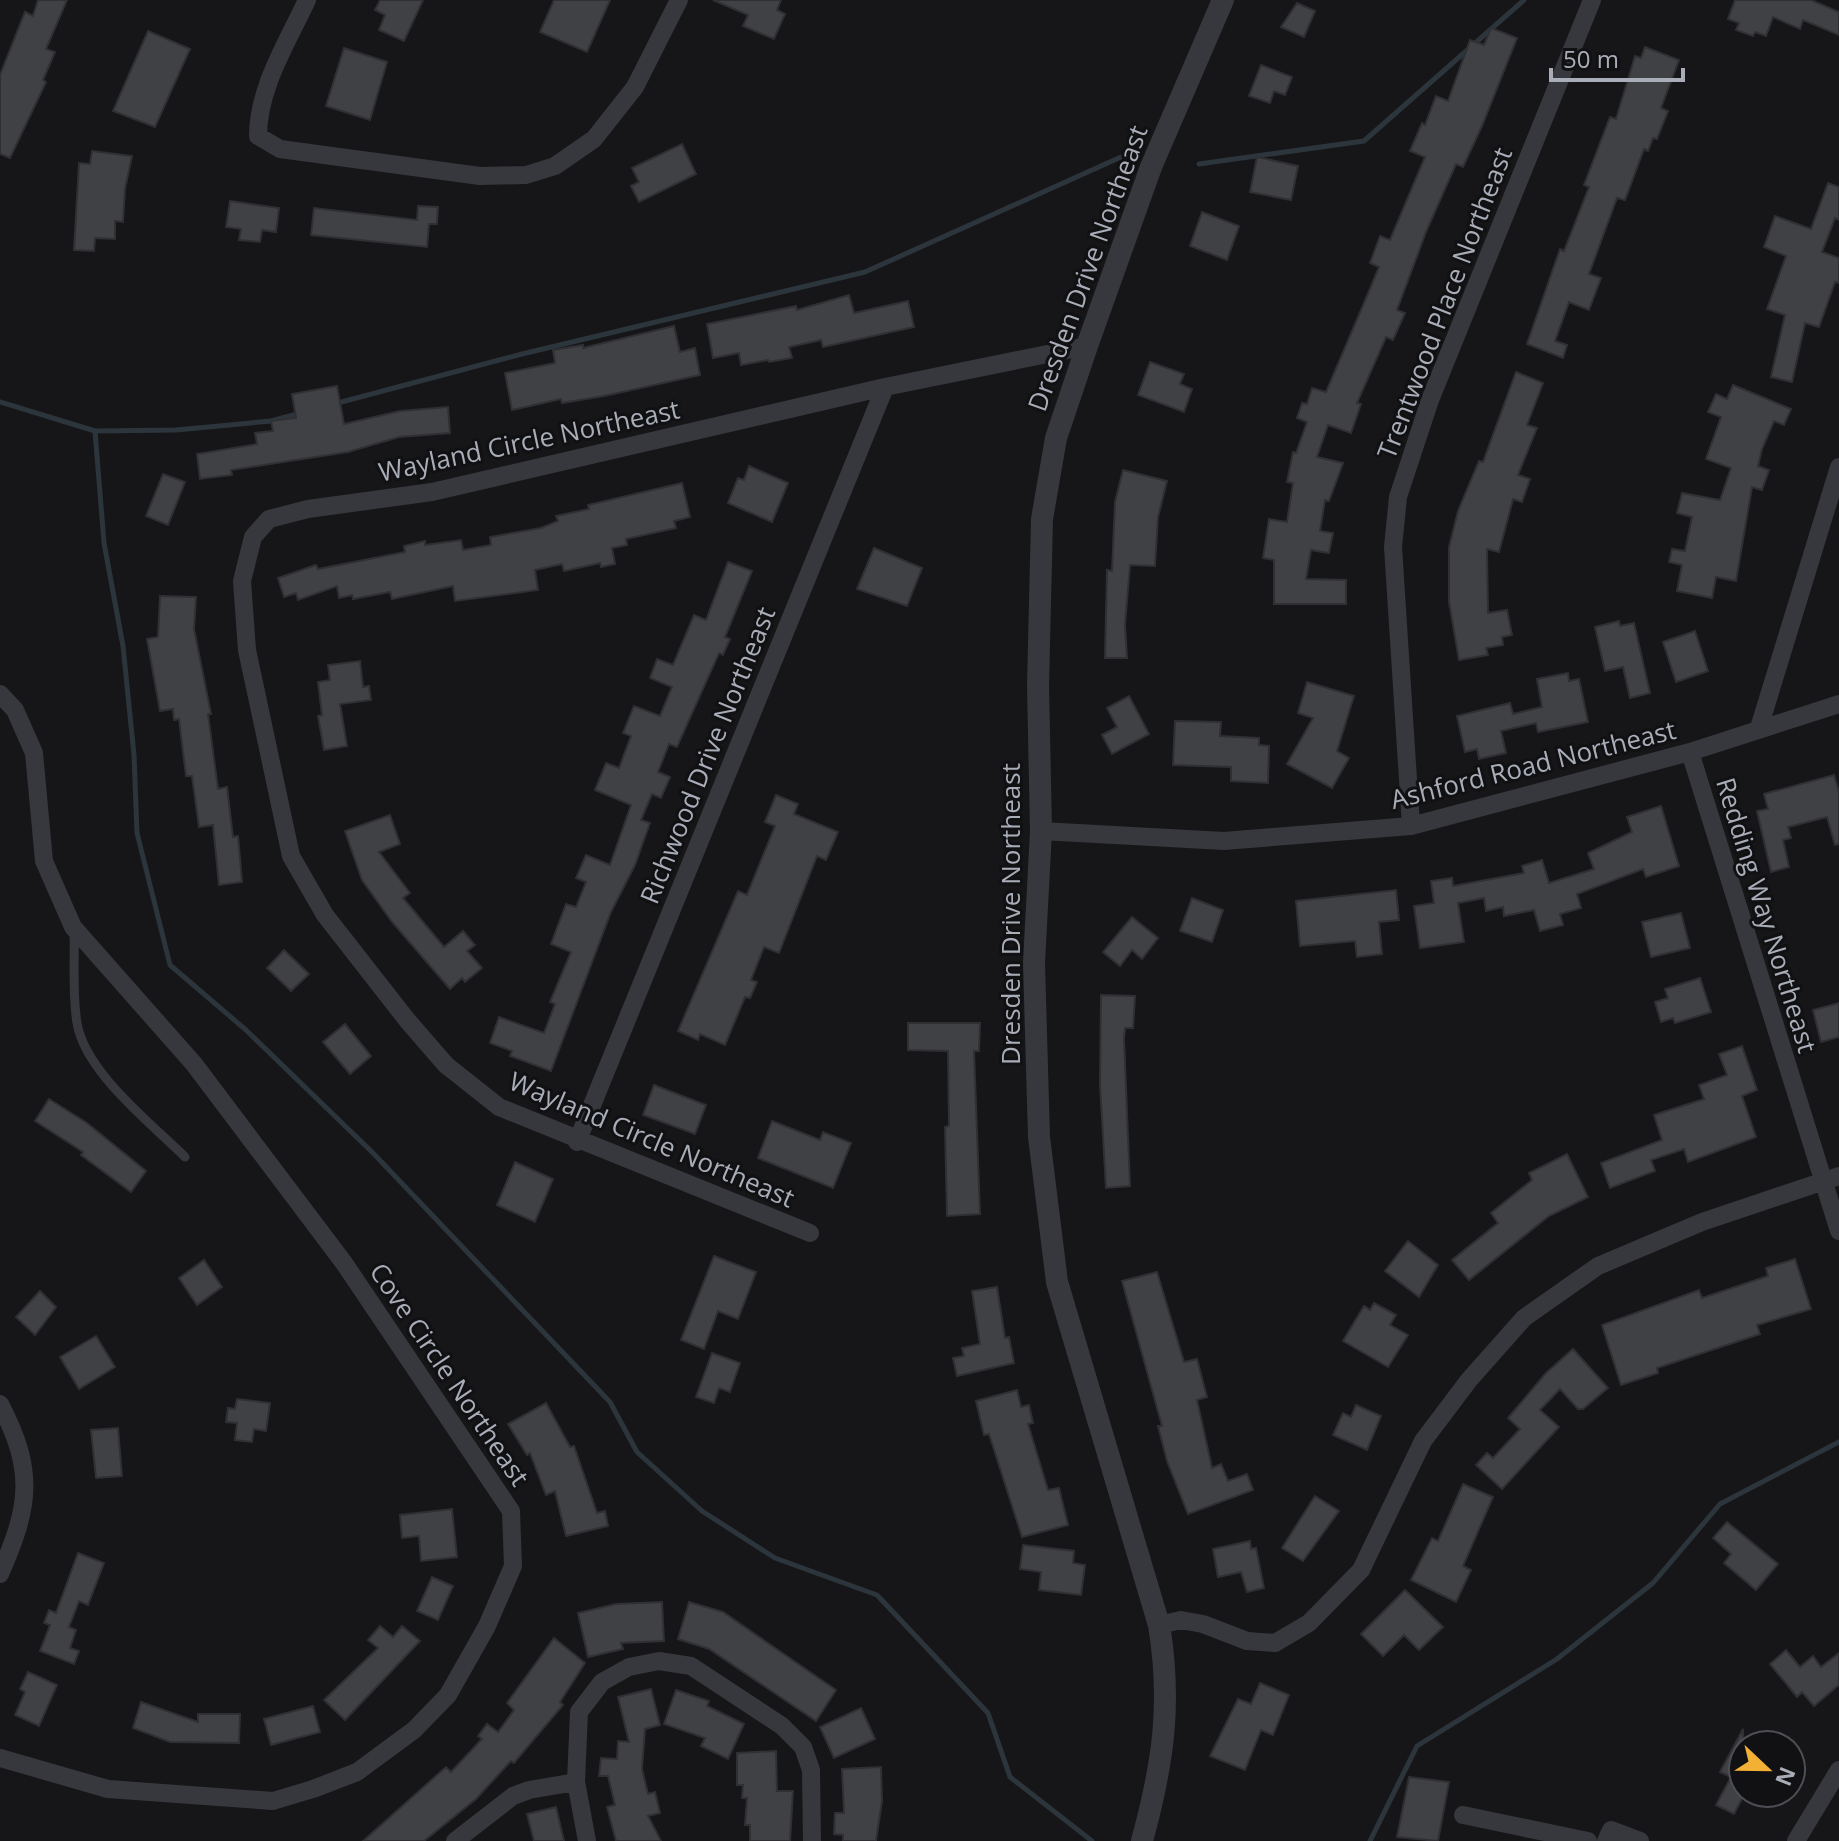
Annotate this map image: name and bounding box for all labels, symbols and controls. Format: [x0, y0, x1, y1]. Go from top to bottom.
scale bar [1551, 32, 1683, 82]
text: 50 m [1563, 42, 1619, 75]
street label: Dresden Drive Northeast [1018, 120, 1156, 416]
street label: Trentwood Place Northeast [1368, 142, 1520, 464]
street label: Wayland Circle Northeast [375, 391, 683, 489]
street label: Richwood Drive Northeast [631, 601, 783, 909]
street label: Ashford Road Northeast [1386, 711, 1680, 817]
street label: Dresden Drive Northeast [992, 763, 1028, 1065]
street label: Redding Way Northeast [1708, 773, 1826, 1057]
street label: Wayland Circle Northeast [504, 1062, 800, 1216]
street label: Cove Circle Northeast [362, 1255, 538, 1493]
north arrow [1727, 1729, 1807, 1809]
text: N [1769, 1763, 1804, 1791]

